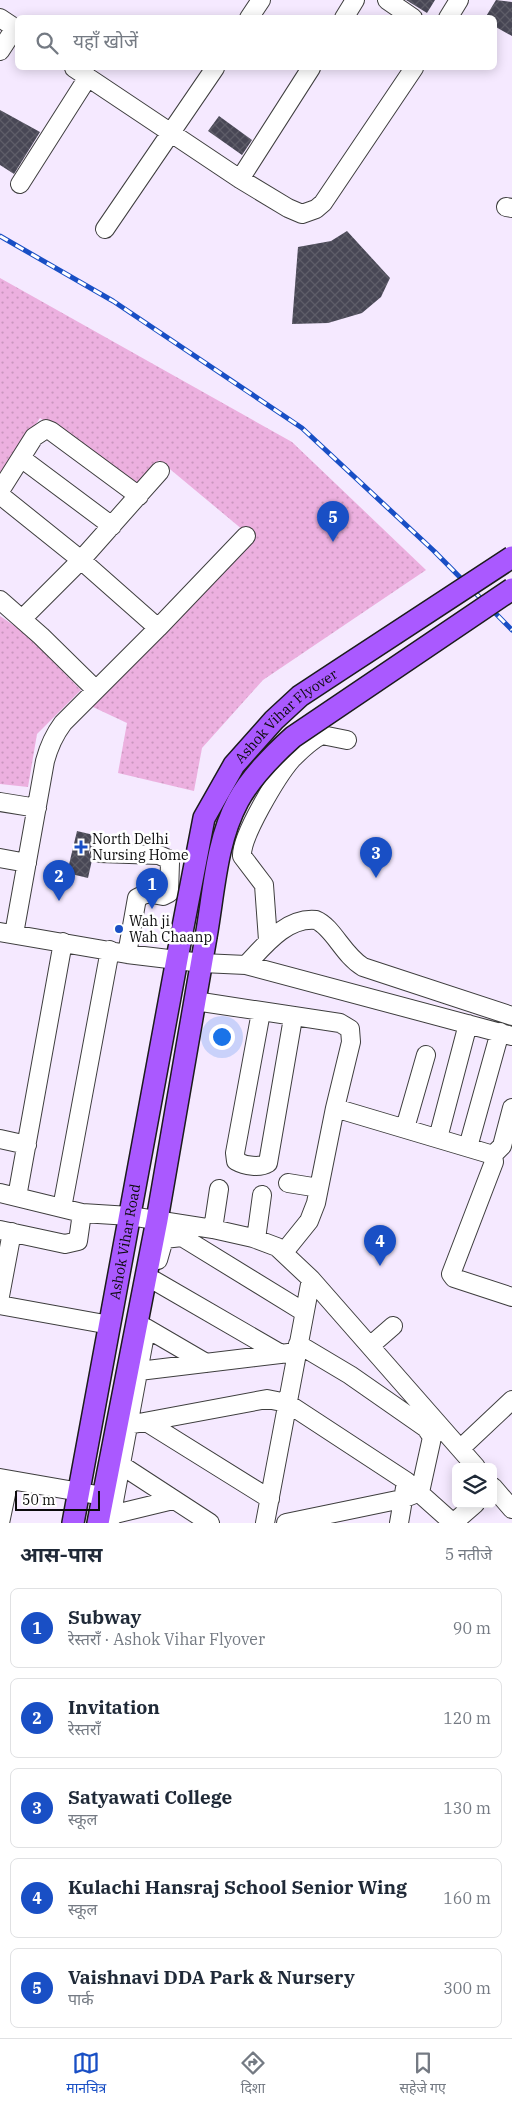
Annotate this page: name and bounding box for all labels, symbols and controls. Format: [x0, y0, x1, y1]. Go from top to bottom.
search box [15, 15, 497, 70]
icon: search [33, 29, 61, 57]
text: यहाँ खोजें [73, 29, 138, 53]
pin: 5 [317, 501, 349, 542]
street label: Ashok Vihar Flyover [231, 664, 341, 767]
place label: North Delhi Nursing Home [92, 830, 189, 864]
pin: 3 [360, 837, 392, 878]
marker: North Delhi Nursing Home [74, 840, 88, 854]
pin: 2 [43, 860, 75, 901]
pin: 1 [136, 868, 168, 909]
place label: Wah ji Wah Chaanp [129, 912, 212, 946]
marker: Wah ji Wah Chaanp [113, 923, 125, 935]
your location [209, 1024, 235, 1050]
street label: Ashok Vihar Road [105, 1182, 144, 1301]
pin: 4 [364, 1225, 396, 1266]
map controls [452, 1463, 497, 1508]
button: layers [452, 1463, 497, 1508]
scale bar [15, 1488, 100, 1511]
text: 50 m [22, 1491, 55, 1509]
text: आस-पास [20, 1540, 103, 1568]
text: 5 नतीजे [445, 1544, 492, 1564]
text: Subway [68, 1605, 141, 1629]
text: 1 [32, 1618, 42, 1638]
text: 90 m [453, 1618, 491, 1638]
text: रेस्तराँ · Ashok Vihar Flyover [68, 1629, 265, 1649]
text: Invitation [68, 1695, 160, 1719]
text: 2 [32, 1708, 42, 1728]
text: 120 m [443, 1708, 491, 1728]
text: रेस्तराँ [68, 1719, 101, 1739]
text: Satyawati College [68, 1785, 232, 1809]
text: 3 [32, 1798, 42, 1818]
text: 130 m [443, 1798, 491, 1818]
text: स्कूल [68, 1809, 97, 1829]
text: Kulachi Hansraj School Senior Wing [68, 1875, 407, 1899]
text: 4 [32, 1888, 42, 1908]
text: 160 m [443, 1888, 491, 1908]
text: स्कूल [68, 1899, 97, 1919]
text: Vaishnavi DDA Park & Nursery [68, 1965, 355, 1989]
text: 5 [32, 1978, 42, 1998]
text: 300 m [443, 1978, 491, 1998]
text: पार्क [68, 1989, 94, 2009]
tab: मानचित्र [66, 2049, 106, 2099]
tab: दिशा [239, 2049, 267, 2099]
tab: सहेजे गए [400, 2049, 446, 2099]

